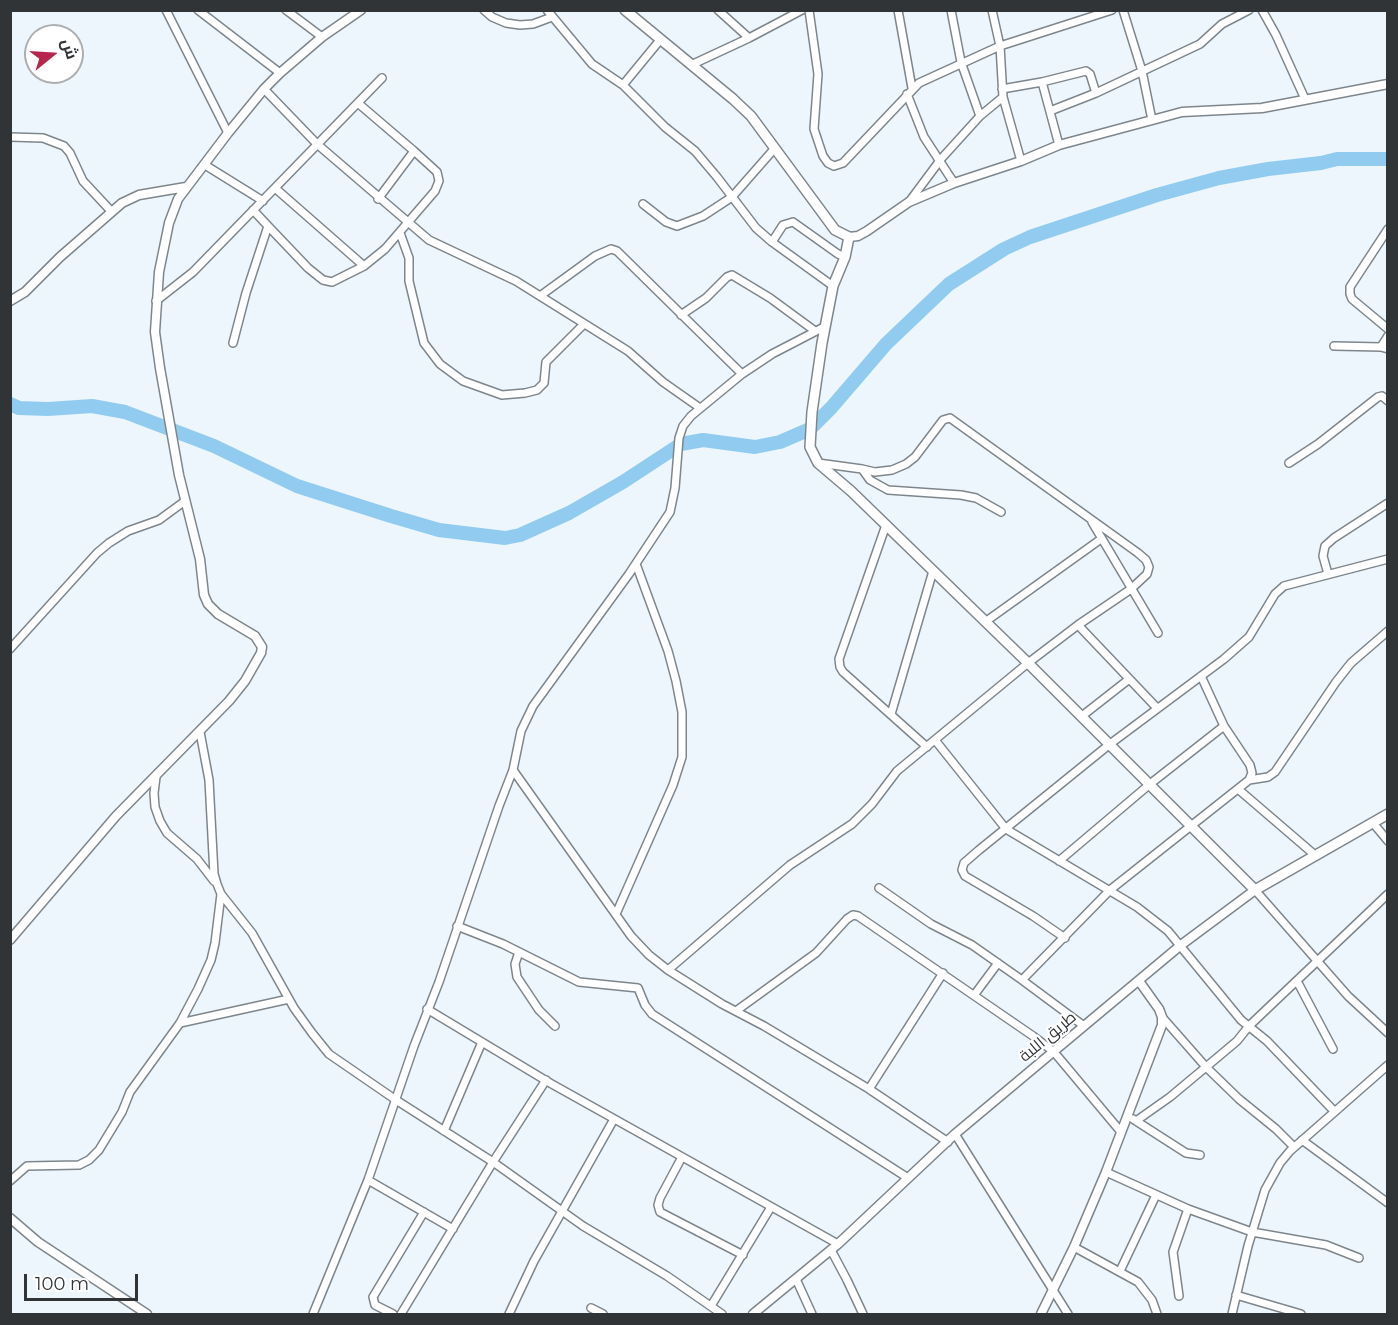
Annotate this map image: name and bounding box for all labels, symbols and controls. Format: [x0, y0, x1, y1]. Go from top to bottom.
north arrow [24, 24, 84, 84]
text: ش [57, 36, 82, 62]
street label: طريق اللبة [1016, 1008, 1080, 1066]
scale bar [27, 1262, 141, 1300]
text: 100 m [35, 1273, 89, 1295]

